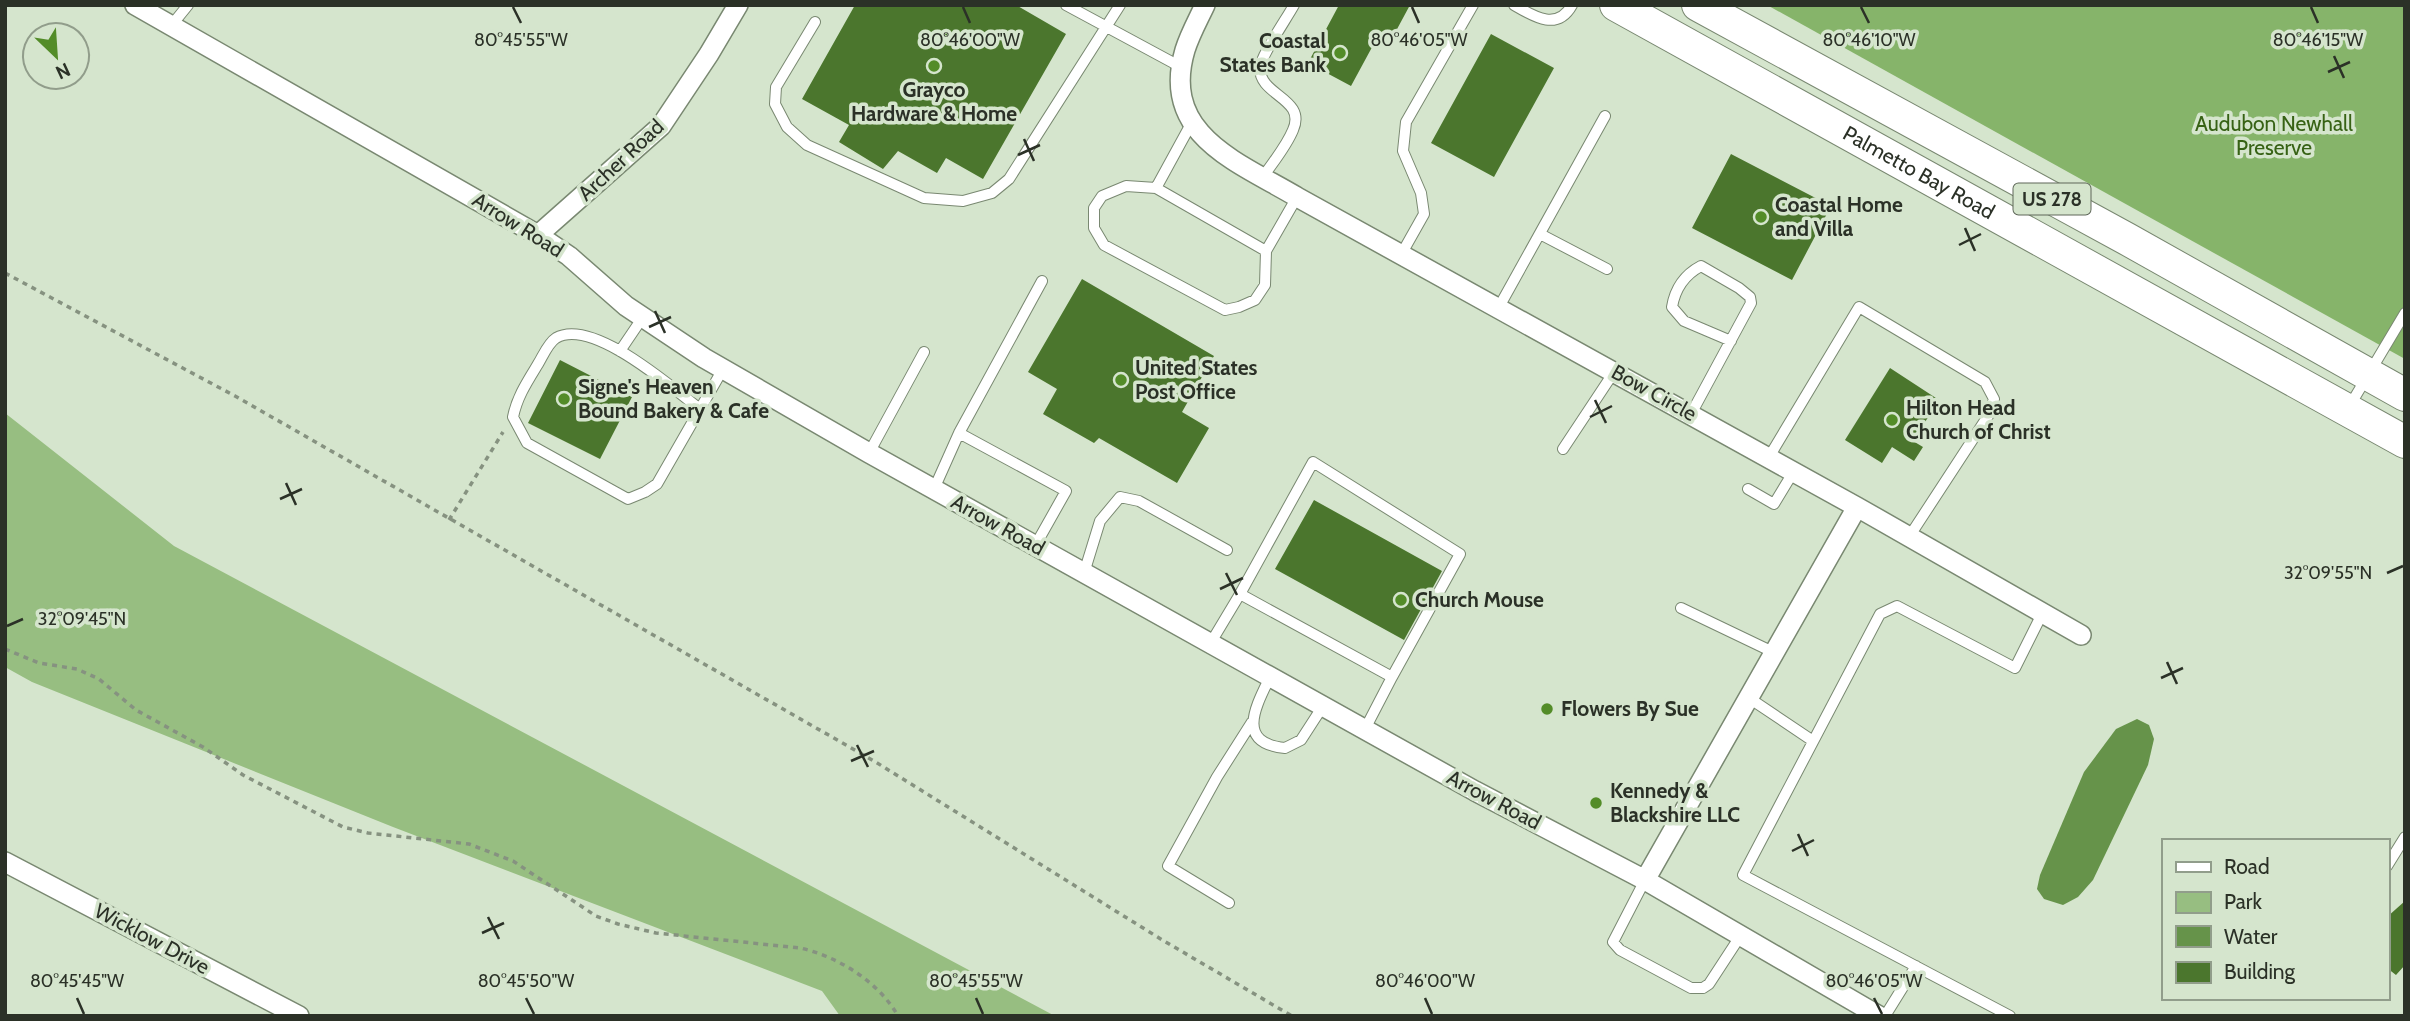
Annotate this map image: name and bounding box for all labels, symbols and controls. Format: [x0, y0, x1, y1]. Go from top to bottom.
north arrow [21, 21, 91, 91]
place label: Coastal States Bank [1220, 28, 1327, 77]
text: 80°45'55"W [474, 29, 568, 51]
text: 80°46'00"W [920, 29, 1020, 51]
text: 80°46'05"W [1370, 29, 1468, 51]
text: 80°46'10"W [1822, 29, 1916, 51]
text: 80°46'15"W [2273, 29, 2363, 51]
marker: Coastal States Bank [1332, 45, 1348, 61]
text: N [52, 58, 74, 84]
marker: Grayco Hardware & Home [926, 58, 942, 74]
place label: Grayco Hardware & Home [851, 77, 1017, 126]
park label: Audubon Newhall Preserve [2195, 111, 2353, 160]
street label: Archer Road [573, 114, 669, 206]
street label: Palmetto Bay Road [1839, 120, 1999, 224]
road number: US 278 [2014, 183, 2090, 214]
street label: Arrow Road [468, 187, 569, 262]
place label: Coastal Home and Villa [1775, 192, 1903, 241]
marker: Coastal Home and Villa [1753, 209, 1769, 225]
place label: United States Post Office [1135, 355, 1258, 404]
street label: Bow Circle [1607, 359, 1701, 426]
marker: United States Post Office [1113, 372, 1129, 388]
place label: Signe's Heaven Bound Bakery & Cafe [578, 374, 769, 423]
marker: Signe's Heaven Bound Bakery & Cafe [556, 391, 572, 407]
place label: Hilton Head Church of Christ [1906, 395, 2051, 444]
marker: Hilton Head Church of Christ [1884, 412, 1900, 428]
street label: Arrow Road [947, 489, 1049, 560]
text: 32°09'55"N [2284, 562, 2372, 584]
place label: Church Mouse [1415, 587, 1544, 612]
marker: Church Mouse [1393, 592, 1409, 608]
text: 32°09'45"N [38, 608, 126, 630]
place label: Flowers By Sue [1561, 696, 1699, 721]
marker: Flowers By Sue [1539, 701, 1555, 717]
street label: Arrow Road [1443, 764, 1546, 835]
place label: Kennedy & Blackshire LLC [1610, 778, 1740, 827]
marker: Kennedy & Blackshire LLC [1588, 795, 1604, 811]
legend [2162, 839, 2389, 1000]
text: Road [2224, 854, 2270, 879]
text: Park [2224, 889, 2262, 914]
street label: Wicklow Drive [91, 898, 214, 979]
text: Water [2224, 924, 2278, 949]
text: Building [2224, 959, 2296, 984]
text: 80°45'45"W [30, 970, 124, 992]
text: 80°45'50"W [478, 970, 574, 992]
text: 80°45'55"W [929, 970, 1023, 992]
text: 80°46'00"W [1375, 970, 1475, 992]
text: 80°46'05"W [1825, 970, 1923, 992]

